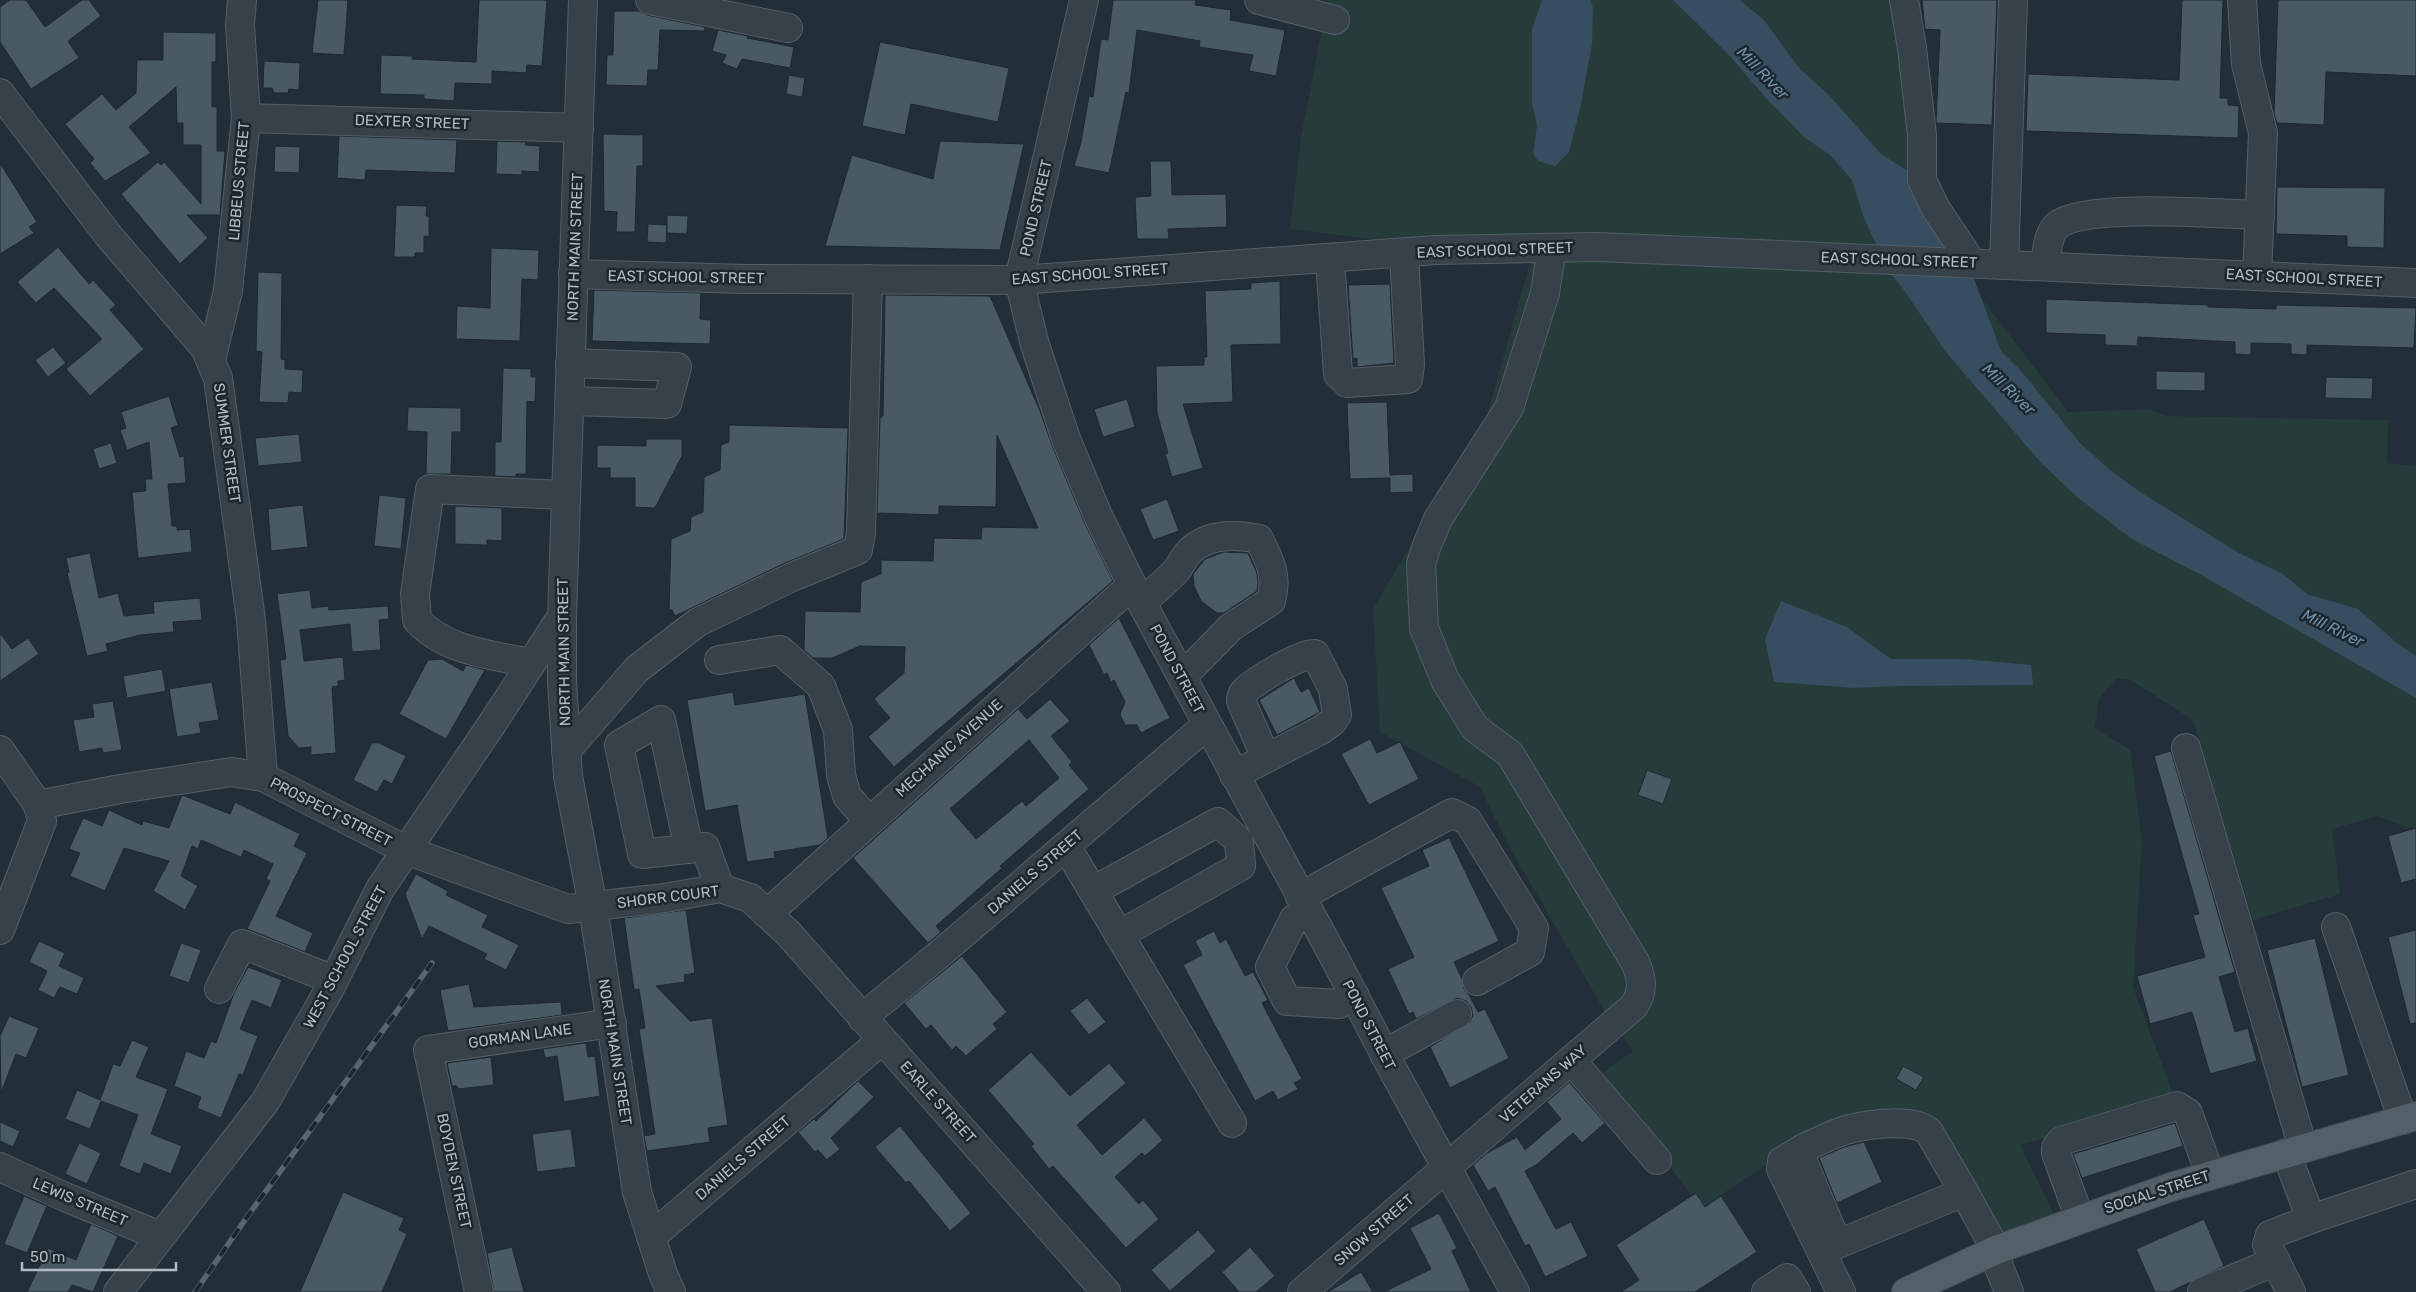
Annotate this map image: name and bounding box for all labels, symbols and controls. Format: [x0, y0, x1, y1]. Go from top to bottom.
water label: Mill River [1733, 43, 1794, 104]
street label: DEXTER STREET [354, 111, 470, 133]
street label: LIBBEUS STREET [225, 120, 253, 241]
street label: POND STREET [1016, 158, 1056, 258]
street label: NORTH MAIN STREET [563, 172, 587, 321]
street label: EAST SCHOOL STREET [1416, 238, 1574, 262]
street label: EAST SCHOOL STREET [1820, 248, 1978, 272]
street label: EAST SCHOOL STREET [1011, 260, 1169, 288]
street label: EAST SCHOOL STREET [2225, 265, 2383, 291]
street label: EAST SCHOOL STREET [607, 267, 765, 287]
water label: Mill River [1979, 359, 2040, 420]
street label: SUMMER STREET [210, 382, 244, 504]
street label: NORTH MAIN STREET [554, 577, 574, 726]
water label: Mill River [2299, 605, 2368, 651]
street label: POND STREET [1146, 621, 1208, 717]
street label: MECHANIC AVENUE [892, 695, 1006, 801]
street label: PROSPECT STREET [267, 774, 395, 851]
street label: DANIELS STREET [984, 826, 1086, 918]
street label: WEST SCHOOL STREET [300, 882, 390, 1031]
street label: SHORR COURT [616, 882, 720, 912]
street label: NORTH MAIN STREET [595, 977, 636, 1127]
street label: POND STREET [1339, 977, 1400, 1073]
street label: GORMAN LANE [467, 1020, 573, 1052]
street label: VETERANS WAY [1496, 1041, 1591, 1127]
street label: EARLE STREET [896, 1057, 980, 1147]
street label: BOYDEN STREET [433, 1112, 475, 1231]
street label: DANIELS STREET [692, 1112, 794, 1204]
street label: SOCIAL STREET [2102, 1166, 2212, 1218]
street label: LEWIS STREET [30, 1174, 130, 1230]
street label: SNOW STREET [1330, 1190, 1418, 1270]
scale bar [22, 1240, 176, 1272]
text: 50 m [30, 1248, 65, 1266]

